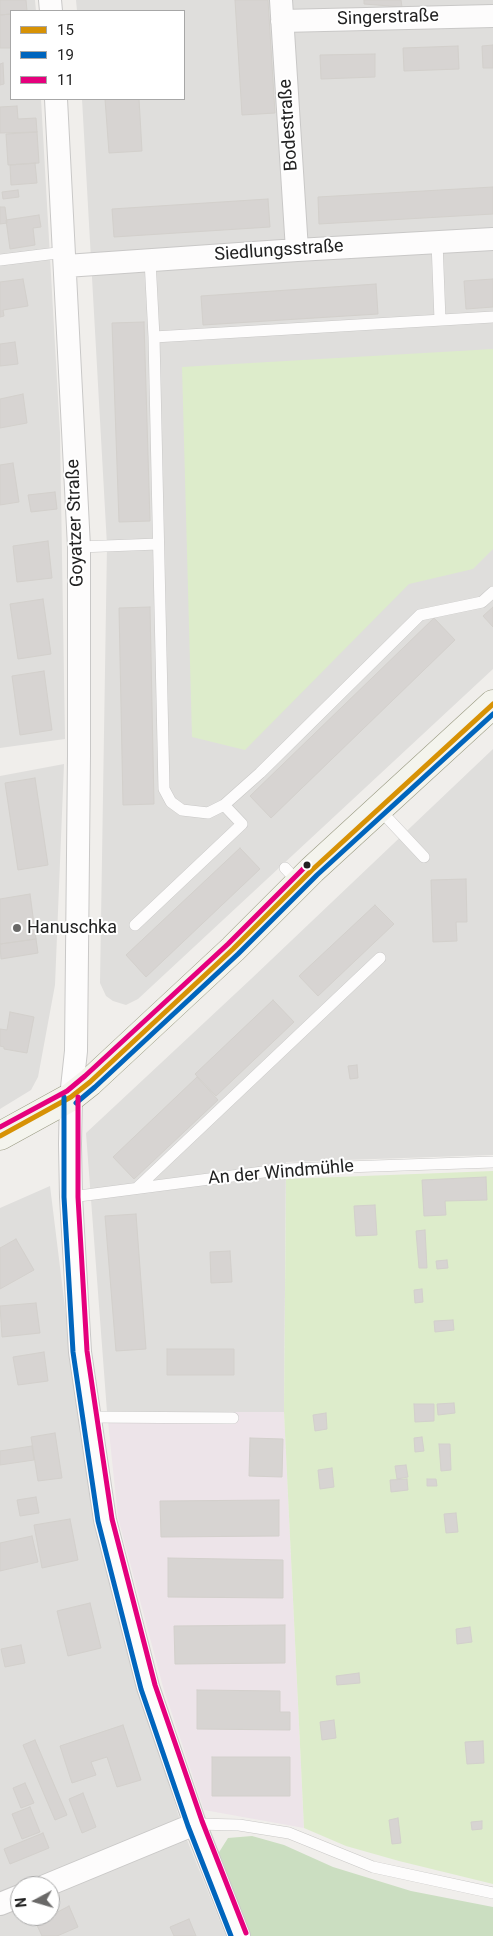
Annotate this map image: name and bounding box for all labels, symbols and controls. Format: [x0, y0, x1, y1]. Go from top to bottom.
street label: Singerstraße [337, 5, 439, 31]
legend [10, 10, 185, 100]
text: 15 [57, 21, 74, 39]
text: 19 [57, 46, 74, 64]
text: 11 [57, 71, 74, 89]
street label: Bodestraße [275, 78, 303, 172]
street label: Siedlungsstraße [214, 236, 344, 266]
street label: Goyatzer Straße [63, 459, 89, 587]
unlabelled marker [302, 860, 312, 870]
place label: Hanuschka [27, 917, 117, 939]
marker: Hanuschka [11, 922, 23, 934]
street label: An der Windmühle [207, 1156, 355, 1190]
north arrow [10, 1876, 60, 1926]
text: N [13, 1897, 30, 1908]

